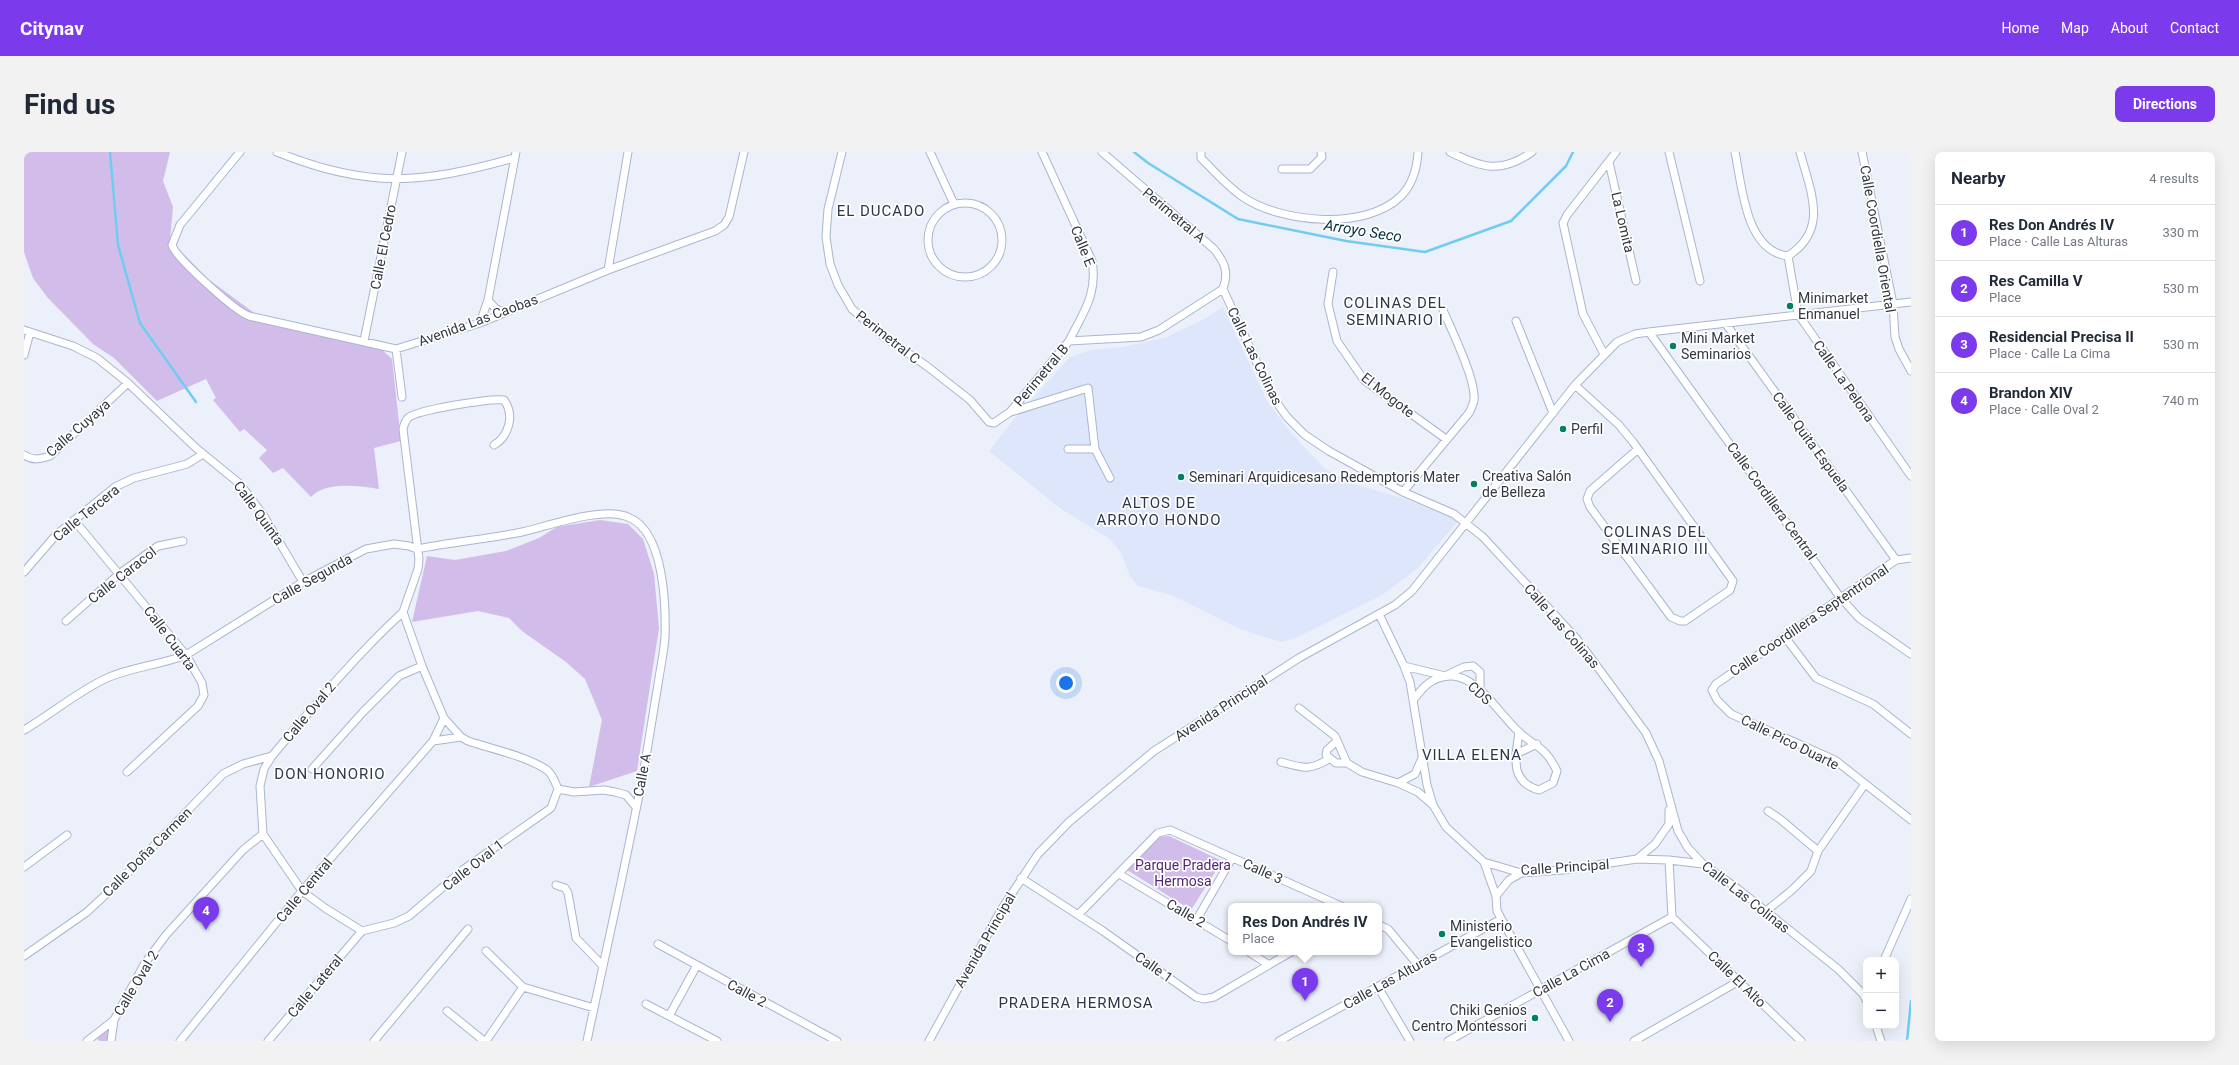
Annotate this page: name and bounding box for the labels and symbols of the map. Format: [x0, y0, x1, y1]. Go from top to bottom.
street label: Calle Coordiella Oriental [1857, 164, 1899, 314]
street label: Perimetral A [1139, 184, 1209, 246]
street label: La Lomita [1608, 190, 1638, 254]
district label: EL DUCADO [837, 202, 925, 220]
street label: Calle El Cedro [367, 203, 399, 291]
water label: Arroyo Seco [1322, 216, 1403, 246]
street label: Calle E [1068, 223, 1098, 269]
place label: Minimarket Enmanuel [1798, 290, 1869, 322]
street label: Avenida Las Caobas [416, 291, 540, 349]
district label: COLINAS DEL SEMINARIO I [1344, 294, 1446, 329]
marker: Minimarket Enmanuel [1785, 301, 1795, 311]
street label: Calle Las Colinas [1224, 305, 1286, 407]
street label: Perimetral C [853, 307, 923, 367]
place label: Mini Market Seminarios [1681, 330, 1755, 362]
street label: Calle La Pelona [1810, 337, 1878, 425]
street label: Perimetral B [1010, 341, 1072, 409]
marker: Mini Market Seminarios [1668, 341, 1678, 351]
street label: El Mogote [1358, 369, 1418, 421]
street label: Calle Quita Espuela [1769, 389, 1853, 495]
street label: Calle Cuyaya [43, 396, 113, 460]
place label: Perfil [1571, 421, 1603, 437]
marker: Perfil [1558, 424, 1568, 434]
street label: Calle Cordillera Central [1724, 439, 1820, 563]
place label: Creativa Salón de Belleza [1482, 468, 1572, 500]
place label: Seminari Arquidicesano Redemptoris Mater [1189, 469, 1460, 485]
marker: Seminari Arquidicesano Redemptoris Mater [1176, 472, 1186, 482]
street label: Calle Quinta [230, 478, 288, 548]
marker: Creativa Salón de Belleza [1469, 479, 1479, 489]
street label: Calle Tercera [50, 481, 122, 545]
district label: ALTOS DE ARROYO HONDO [1097, 494, 1222, 529]
district label: COLINAS DEL SEMINARIO III [1601, 523, 1709, 558]
street label: Calle Caracol [85, 543, 159, 607]
street label: Calle Segunda [269, 550, 355, 608]
street label: Calle Coordillera Septentrional [1727, 561, 1891, 679]
street label: Calle Las Colinas [1521, 580, 1603, 672]
street label: Calle Cuarta [141, 603, 199, 673]
street label: Avenida Principal [1172, 672, 1270, 744]
your location [1056, 673, 1076, 693]
street label: CDS [1465, 678, 1495, 708]
street label: Calle Oval 2 [279, 679, 339, 745]
street label: Calle Pico Duarte [1738, 711, 1842, 773]
district label: VILLA ELENA [1422, 746, 1522, 764]
street label: Calle A [630, 752, 654, 798]
district label: DON HONORIO [274, 765, 386, 783]
street label: Calle Doña Carmen [99, 804, 195, 900]
street label: Calle Oval 1 [439, 836, 507, 894]
street label: Calle Central [273, 855, 335, 925]
street label: Calle 3 [1240, 855, 1286, 887]
street label: Calle Principal [1520, 856, 1610, 878]
park label: Parque Pradera Hermosa [1135, 857, 1231, 889]
street label: Calle Las Colinas [1699, 858, 1793, 936]
street label: Avenida Principal [951, 890, 1019, 990]
street label: Calle 2 [1164, 895, 1208, 931]
pin: 4 [193, 897, 219, 930]
place label: Ministerio Evangelistico [1450, 918, 1532, 950]
marker: Ministerio Evangelistico [1437, 929, 1447, 939]
pin: 3 [1628, 934, 1654, 967]
street label: Calle La Cima [1530, 945, 1612, 1001]
street label: Calle Oval 2 [110, 947, 162, 1018]
street label: Calle El Alto [1705, 947, 1769, 1011]
street label: Calle 1 [1132, 948, 1176, 986]
street label: Calle Las Alturas [1340, 948, 1440, 1012]
street label: Calle Lateral [284, 951, 346, 1021]
pin: 1 [1292, 968, 1318, 1001]
street label: Calle 2 [725, 976, 770, 1010]
pin: 2 [1597, 989, 1623, 1022]
district label: PRADERA HERMOSA [998, 994, 1154, 1012]
place label: Chiki Genios Centro Montessori [1412, 1002, 1527, 1034]
marker: Chiki Genios Centro Montessori [1530, 1013, 1540, 1023]

